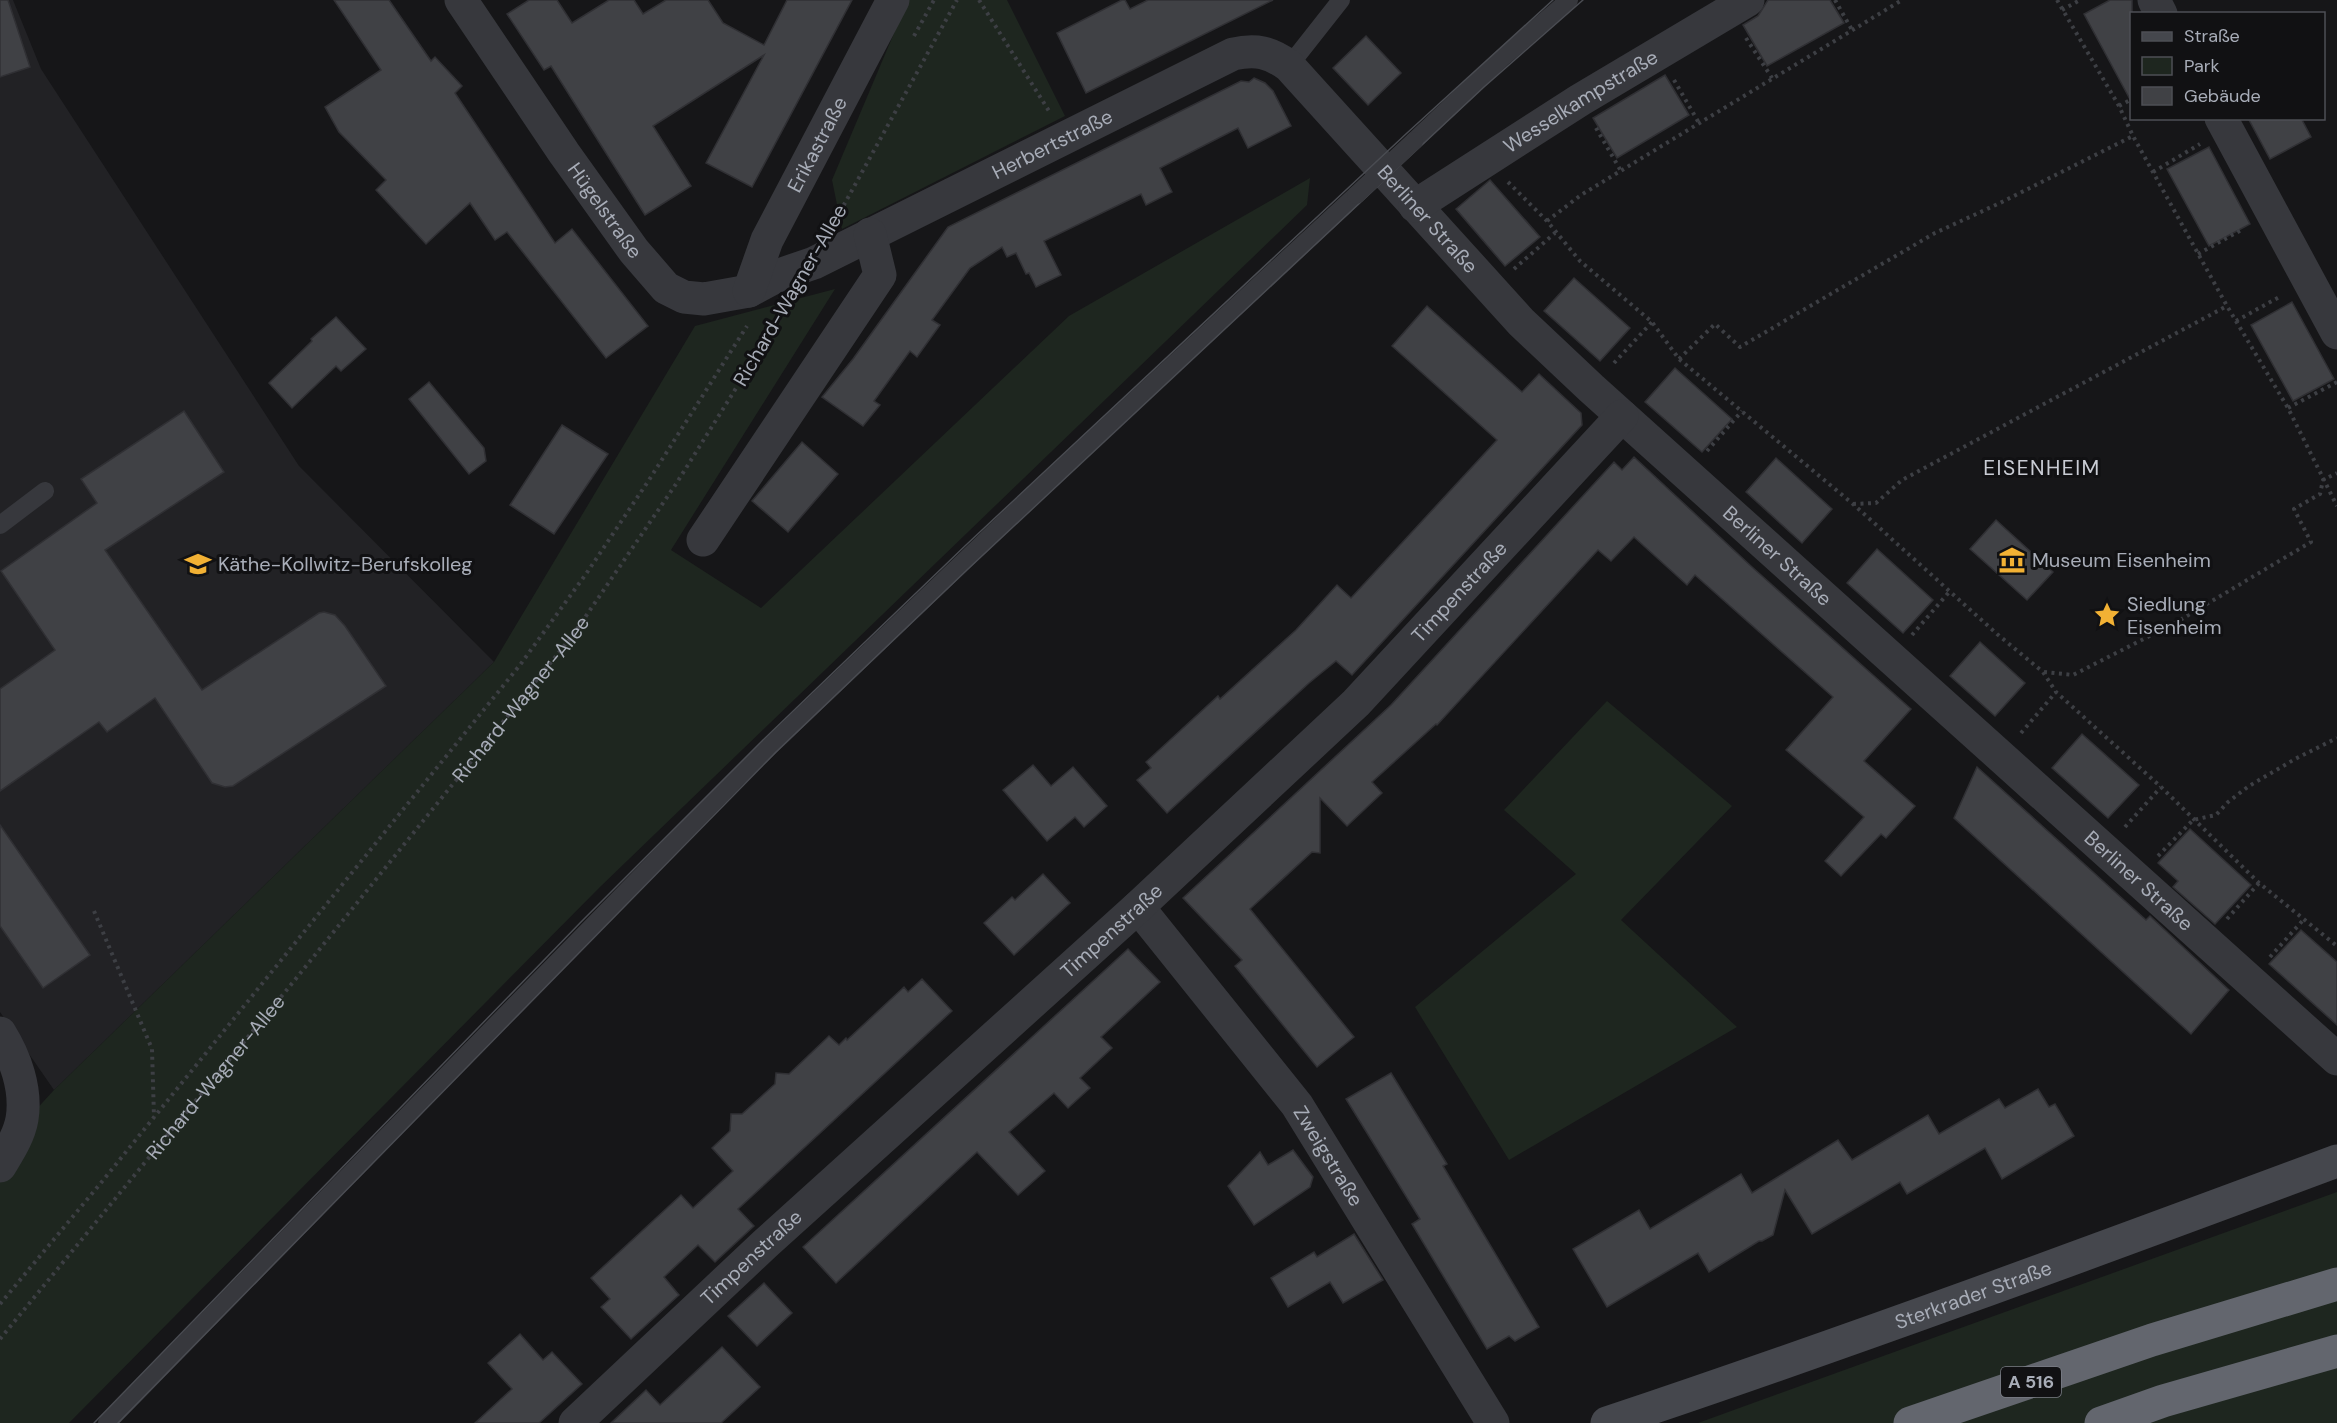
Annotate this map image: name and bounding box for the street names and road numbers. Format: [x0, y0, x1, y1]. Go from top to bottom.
street label: Wesselkampstraße [1498, 44, 1663, 159]
street label: Erikastraße [781, 92, 853, 197]
street label: Herbertstraße [988, 103, 1117, 185]
street label: Hügelstraße [562, 157, 648, 264]
street label: Berliner Straße [1372, 159, 1484, 279]
street label: Richard-Wagner-Allee [727, 199, 853, 391]
street label: Berliner Straße [1718, 500, 1837, 611]
street label: Timpenstraße [1406, 535, 1513, 648]
street label: Richard-Wagner-Allee [446, 611, 595, 788]
street label: Berliner Straße [2079, 825, 2199, 936]
street label: Timpenstraße [1055, 878, 1168, 984]
street label: Richard-Wagner-Allee [140, 989, 291, 1165]
street label: Zweigstraße [1288, 1101, 1369, 1211]
street label: Timpenstraße [695, 1204, 808, 1311]
street label: Sterkrader Straße [1891, 1255, 2055, 1335]
road number: A 516 [2001, 1367, 2061, 1397]

